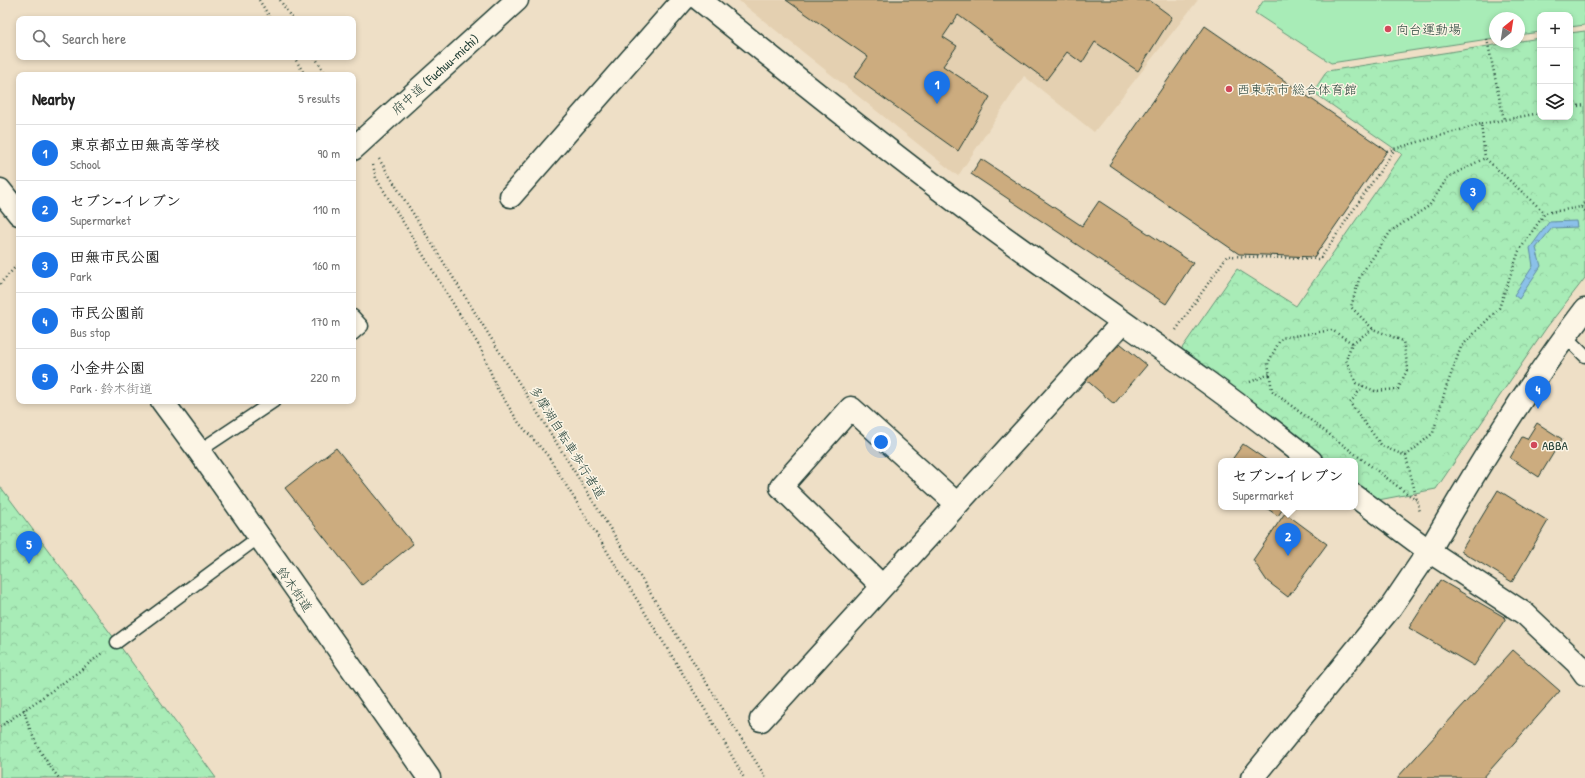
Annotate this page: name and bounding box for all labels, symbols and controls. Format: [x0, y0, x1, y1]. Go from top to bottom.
north arrow [1489, 12, 1525, 48]
map controls [1537, 12, 1573, 120]
button: + [1537, 12, 1573, 48]
search box [16, 16, 356, 60]
place label: 向台運動場 [1396, 20, 1461, 38]
marker: 向台運動場 [1383, 24, 1393, 34]
icon: search [30, 27, 52, 49]
text: Search here [62, 28, 126, 49]
street label: 府中道 (Fuchuu-michi) [387, 30, 483, 118]
button: − [1537, 48, 1573, 84]
pin: 1 [924, 71, 950, 104]
place label: 西東京市 総合体育館 [1237, 80, 1357, 98]
marker: 西東京市 総合体育館 [1224, 84, 1234, 94]
button: layers [1537, 84, 1573, 120]
text: Nearby [32, 87, 75, 110]
text: 5 results [298, 89, 340, 107]
text: 東京都立田無高等学校 [70, 134, 220, 155]
text: 1 [43, 144, 47, 162]
text: 90 m [318, 144, 340, 162]
text: School [70, 155, 100, 173]
pin: 3 [1460, 178, 1486, 211]
text: セブン-イレブン [70, 190, 181, 211]
text: 2 [42, 200, 48, 218]
text: 110 m [313, 200, 340, 218]
text: Supermarket [70, 211, 131, 229]
text: 田無市民公園 [70, 246, 160, 267]
text: 3 [42, 256, 48, 274]
text: 160 m [312, 256, 340, 274]
text: Park [70, 267, 92, 285]
text: 市民公園前 [70, 302, 145, 323]
text: 4 [43, 312, 47, 330]
text: 170 m [311, 312, 340, 330]
text: Bus stop [70, 323, 110, 341]
text: 小金井公園 [70, 357, 145, 378]
text: 5 [42, 368, 48, 386]
text: 220 m [310, 368, 340, 386]
pin: 4 [1525, 376, 1551, 409]
text: Park · 鈴木街道 [70, 379, 152, 397]
street label: 多摩湖自転車歩行者道 [526, 382, 610, 502]
your location [871, 432, 891, 452]
place label: ABBA [1542, 436, 1569, 454]
marker: ABBA [1529, 440, 1539, 450]
popup [1218, 458, 1358, 510]
text: セブン-イレブン [1232, 465, 1344, 486]
text: Supermarket [1232, 486, 1293, 504]
pin: 2 [1275, 523, 1301, 556]
pin: 5 [16, 531, 42, 564]
street label: 鈴木街道 [273, 563, 317, 615]

